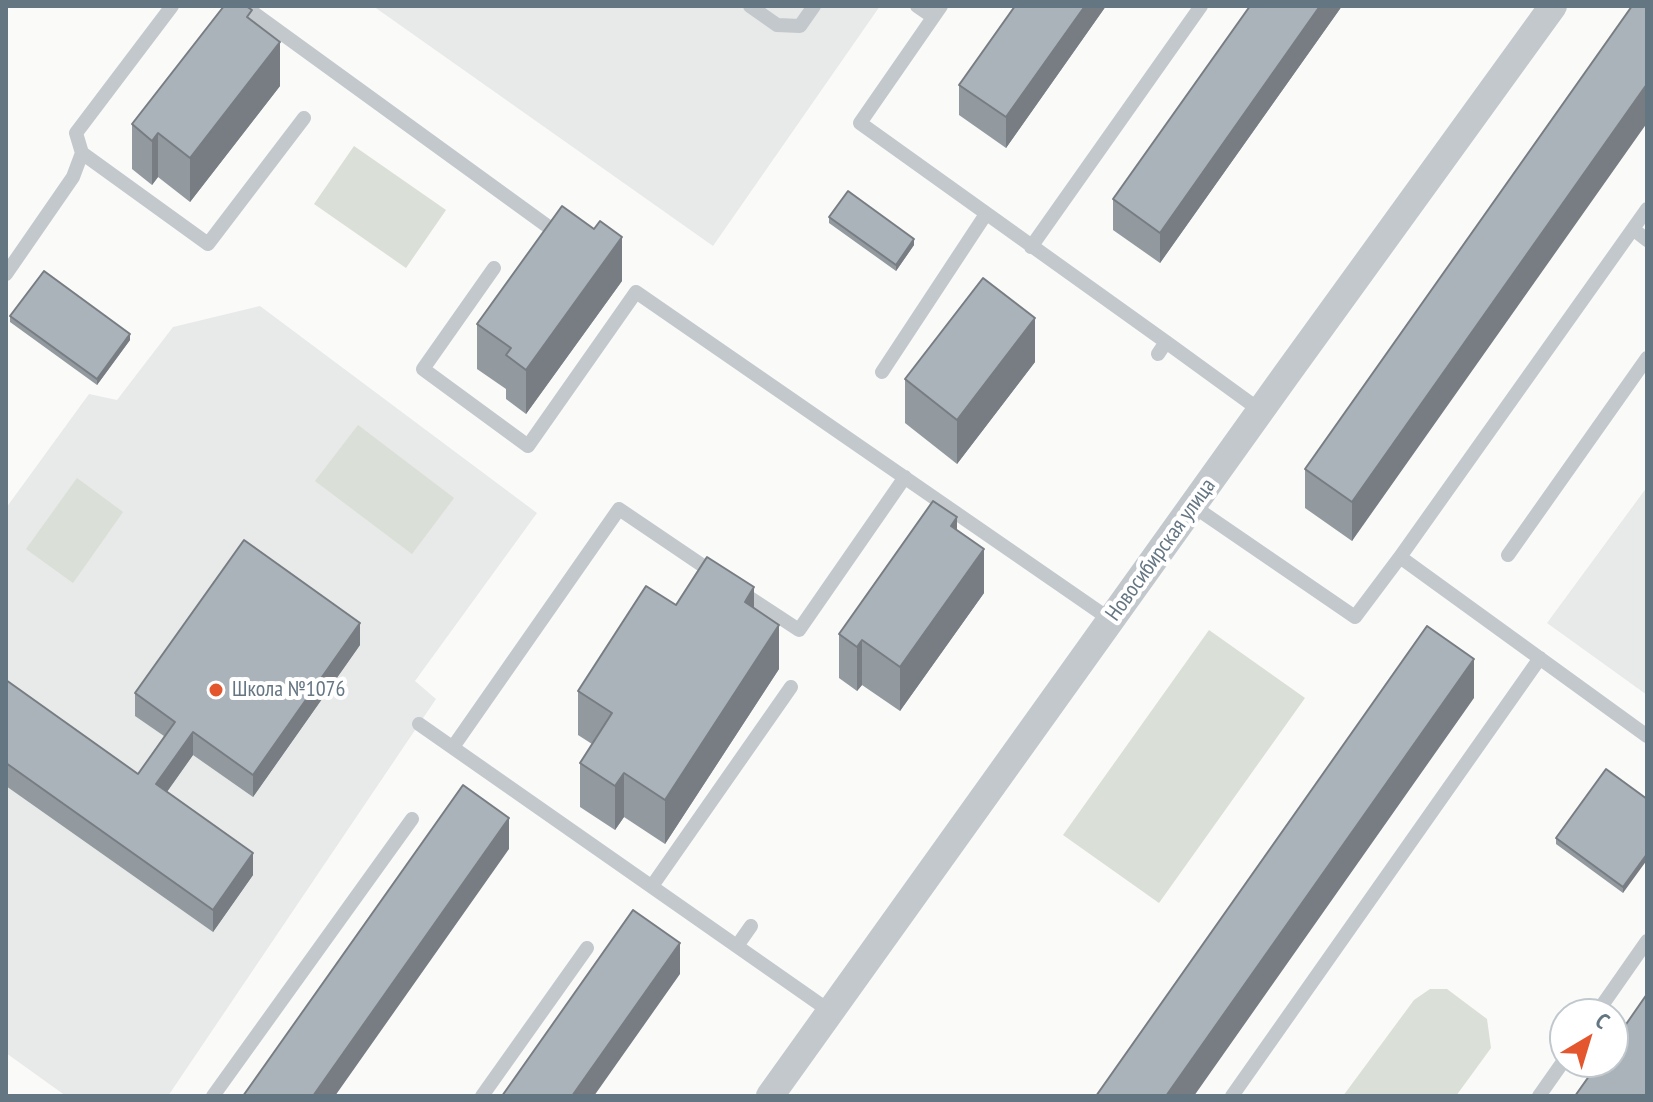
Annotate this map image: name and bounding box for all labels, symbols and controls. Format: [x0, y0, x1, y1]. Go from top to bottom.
street label: Новосибирская улица [1101, 474, 1221, 626]
place label: Школа №1076 [232, 677, 345, 703]
marker: Школа №1076 [207, 681, 225, 699]
north arrow [1549, 998, 1629, 1078]
text: С [1590, 1007, 1615, 1035]

